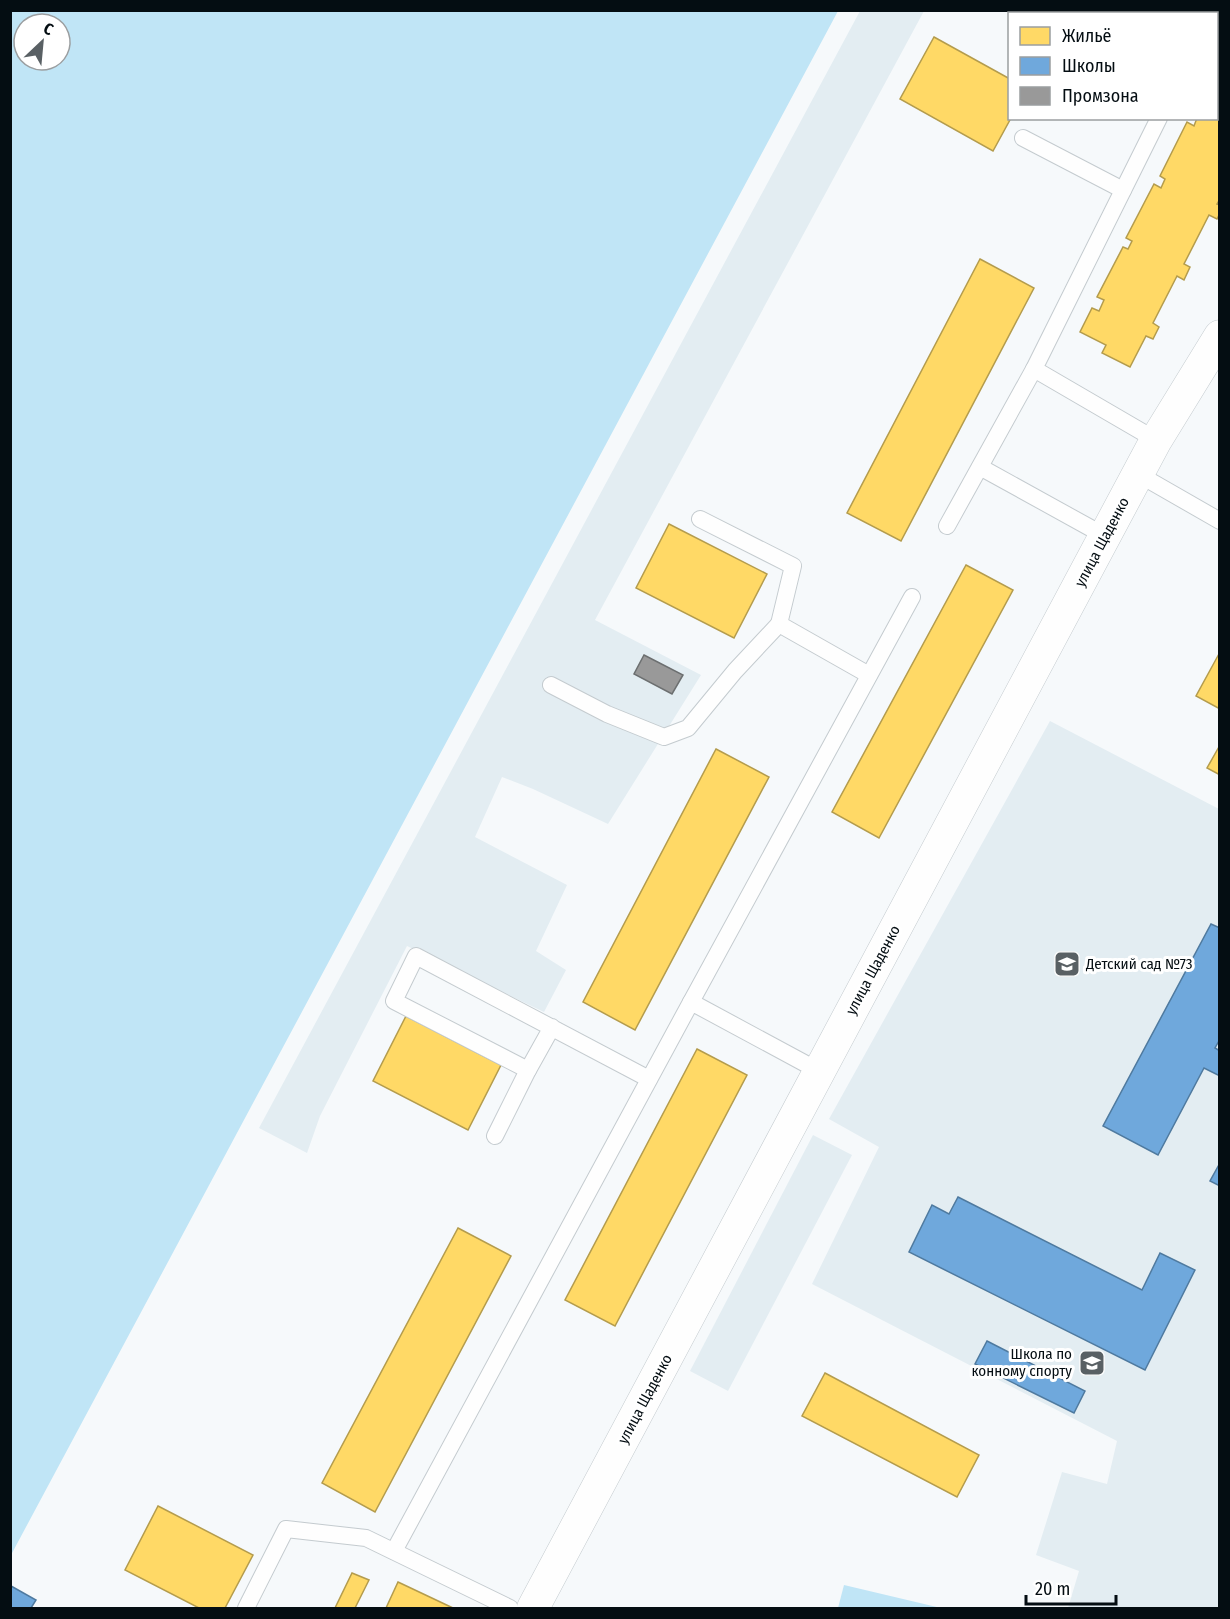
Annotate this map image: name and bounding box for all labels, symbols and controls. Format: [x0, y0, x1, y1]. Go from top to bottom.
north arrow [12, 12, 72, 72]
legend [1008, 12, 1218, 120]
text: С [40, 19, 57, 40]
text: Жильё [1062, 25, 1112, 47]
text: Школы [1062, 55, 1116, 77]
text: Промзона [1062, 85, 1139, 107]
street label: улица Щаденко [1071, 494, 1133, 590]
street label: улица Щаденко [842, 922, 904, 1018]
school or university icon: Детский сад №73 [1052, 949, 1082, 979]
place label: Детский сад №73 [1085, 955, 1193, 973]
place label: Школа по конному спорту [971, 1345, 1072, 1380]
school or university icon: Школа по конному спорту [1077, 1348, 1107, 1378]
street label: улица Щаденко [614, 1351, 676, 1447]
scale bar [1026, 1568, 1116, 1606]
text: 20 m [1035, 1578, 1070, 1600]

